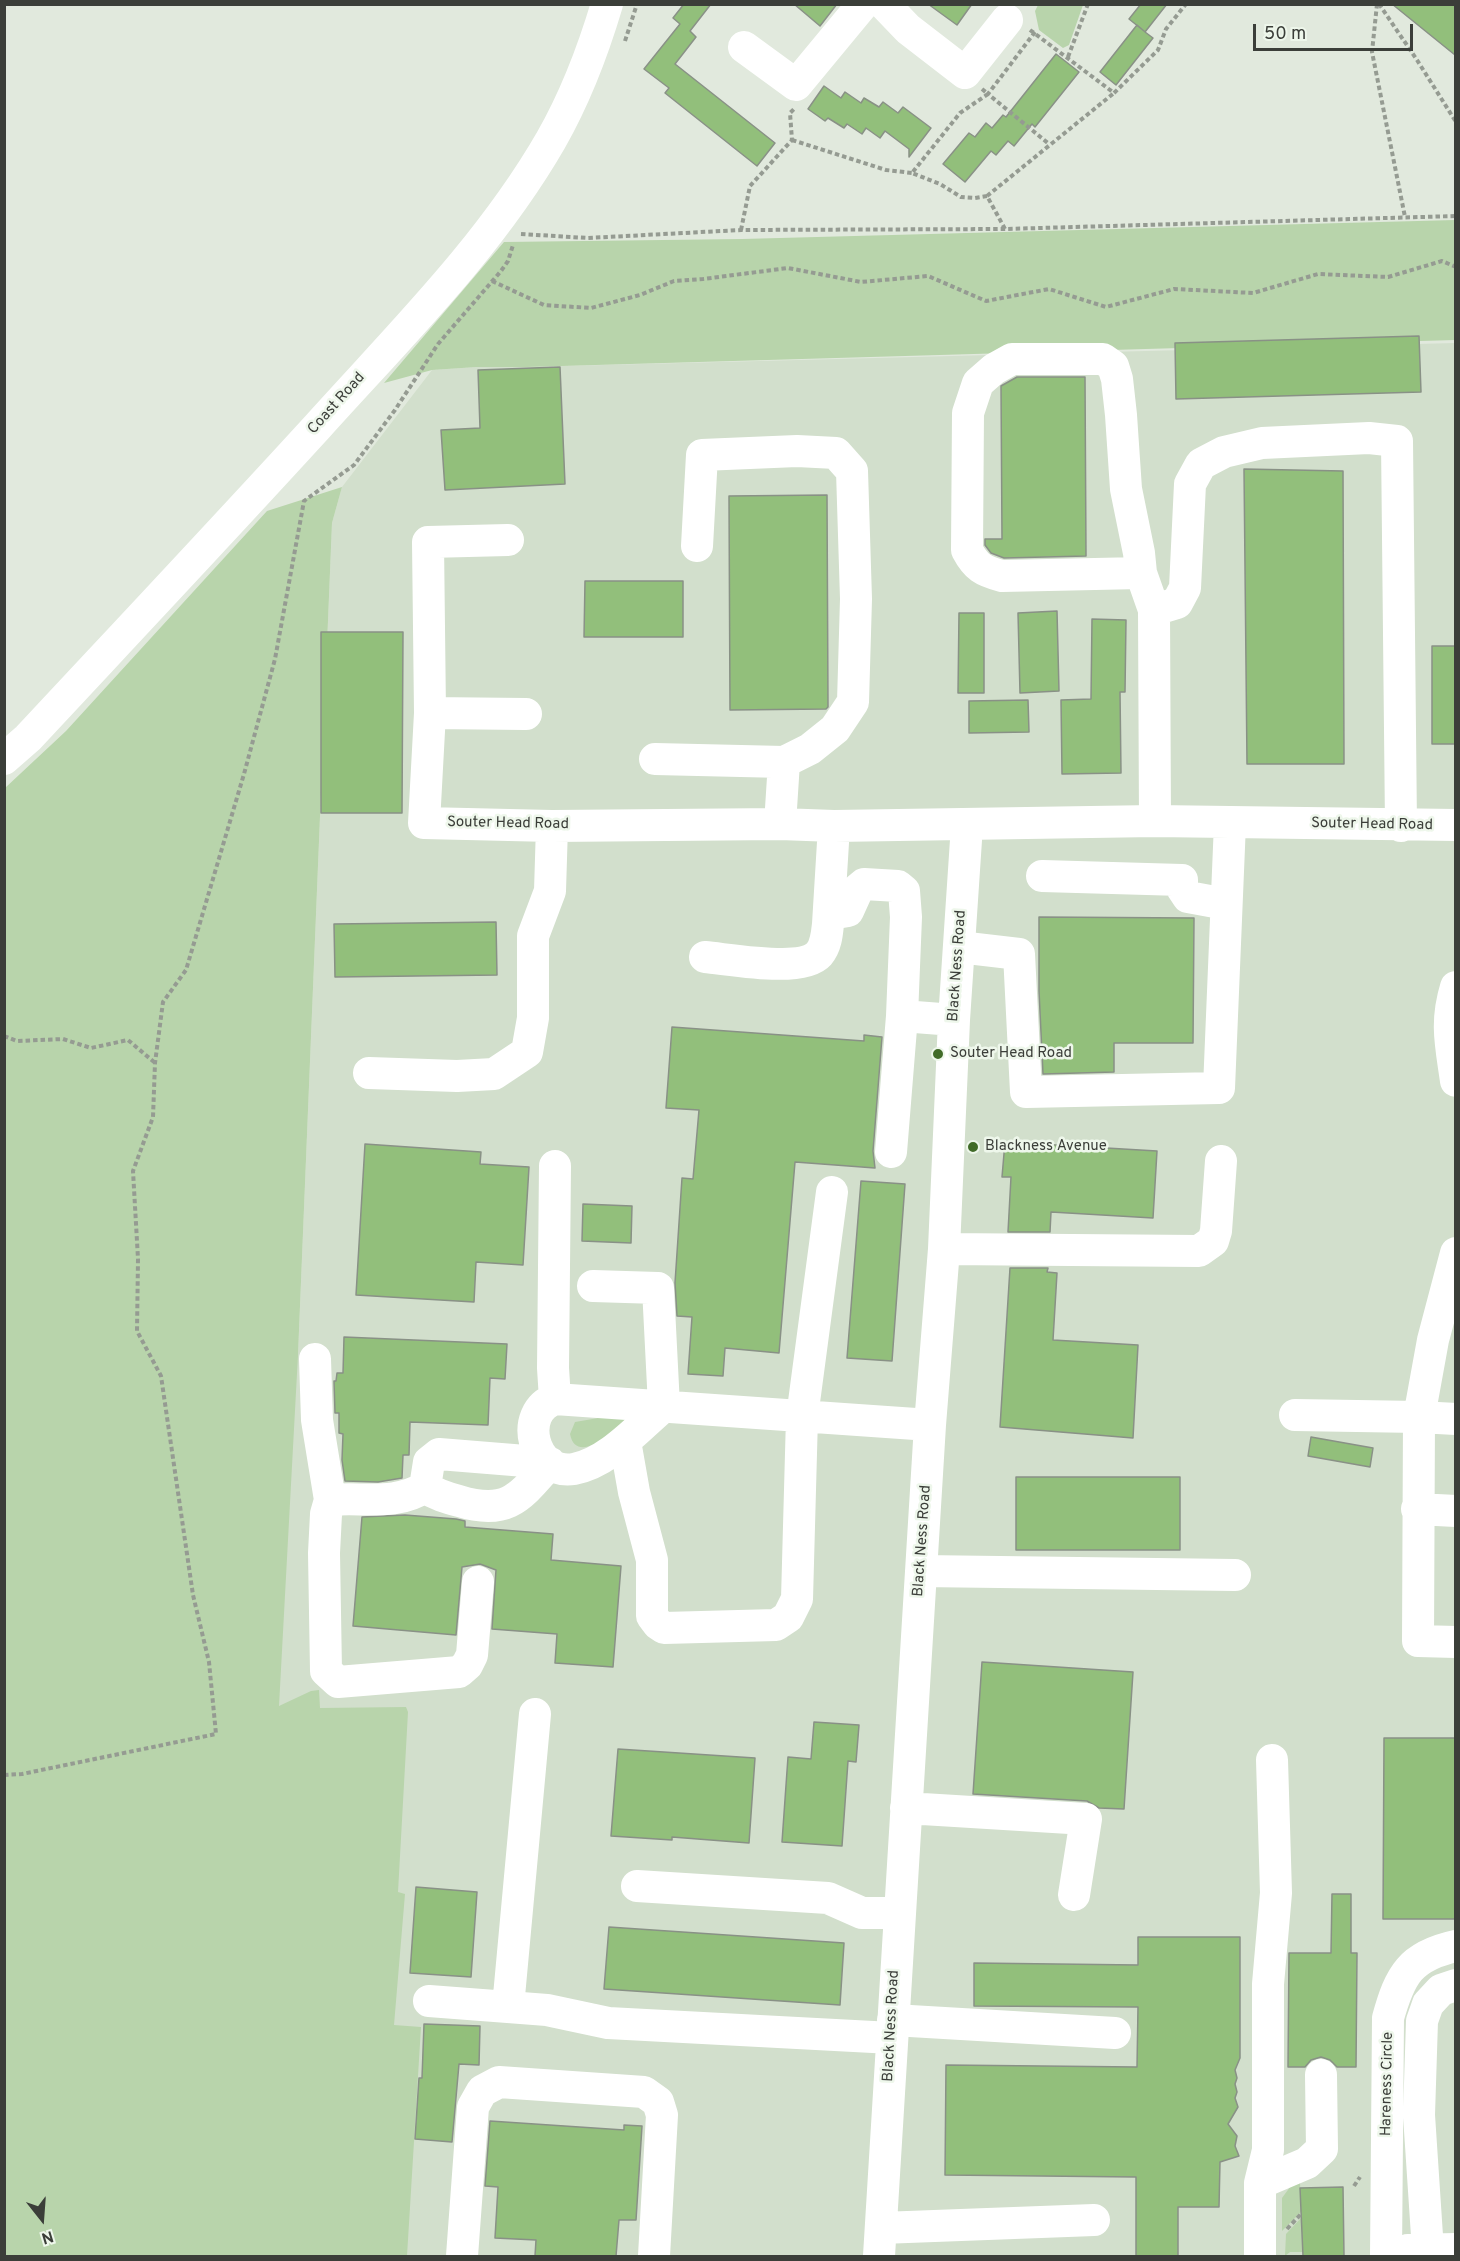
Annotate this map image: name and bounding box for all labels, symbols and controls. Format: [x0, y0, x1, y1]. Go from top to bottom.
scale bar [1256, 12, 1416, 50]
text: 50 m [1264, 23, 1306, 46]
street label: Coast Road [305, 369, 369, 439]
street label: Souter Head Road [447, 814, 569, 834]
street label: Souter Head Road [1311, 815, 1433, 835]
street label: Black Ness Road [945, 910, 971, 1022]
place label: Souter Head Road [950, 1045, 1072, 1063]
marker: Souter Head Road [931, 1047, 945, 1061]
place label: Blackness Avenue [985, 1138, 1107, 1156]
marker: Blackness Avenue [966, 1140, 980, 1154]
street label: Black Ness Road [910, 1485, 936, 1597]
street label: Black Ness Road [880, 1970, 904, 2082]
street label: Hareness Circle [1378, 2032, 1398, 2136]
north arrow [12, 2189, 72, 2249]
text: N [39, 2225, 56, 2247]

